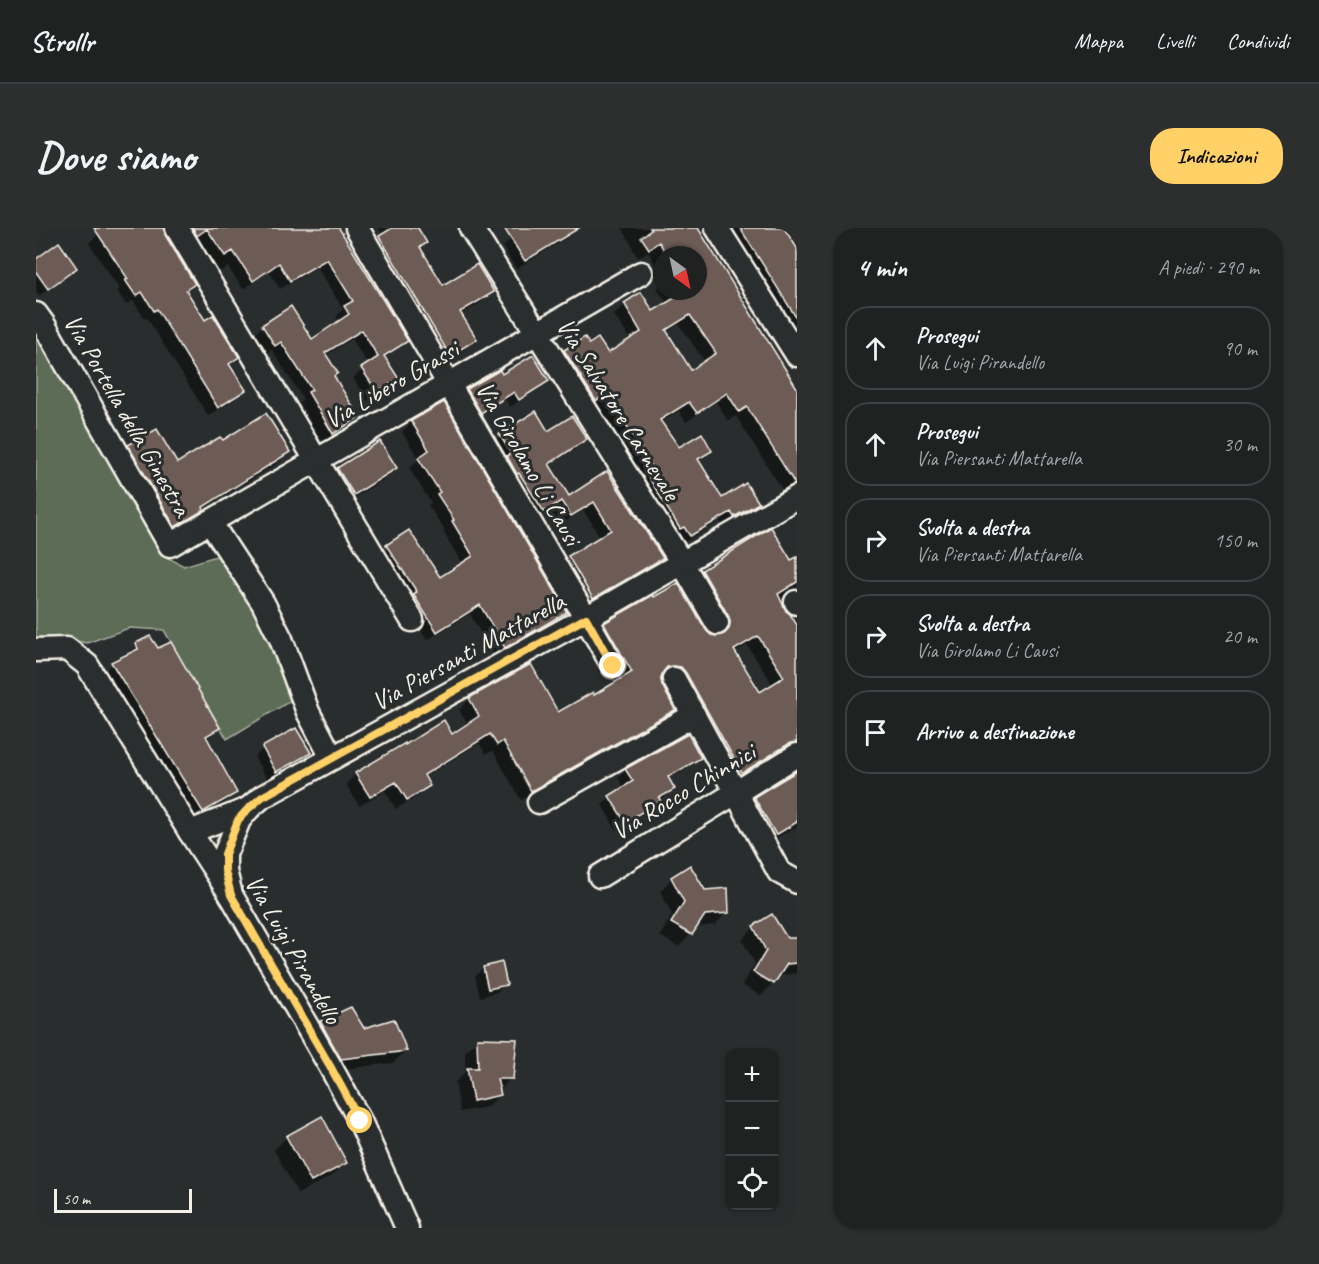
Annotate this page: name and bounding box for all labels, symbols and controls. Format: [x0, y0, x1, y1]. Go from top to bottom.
text: Strollr [30, 24, 94, 59]
text: Mappa [1074, 28, 1123, 54]
text: Livelli [1156, 28, 1194, 54]
text: Condividi [1227, 28, 1289, 54]
button: Indicazioni [1150, 128, 1283, 184]
text: Dove siamo [36, 130, 195, 183]
north arrow [653, 246, 707, 300]
text: 4 min [857, 251, 907, 284]
text: A piedi · 290 m [1158, 255, 1259, 280]
street label: Via Portella della Ginestra [56, 308, 200, 524]
street label: Via Salvatore Carnevale [549, 312, 689, 509]
text: Prosegui [916, 322, 978, 350]
street label: Via Libero Grassi [318, 331, 467, 436]
icon: ahead [859, 332, 892, 365]
text: 90 m [1223, 336, 1257, 361]
text: Via Luigi Pirandello [916, 350, 1044, 375]
street label: Via Girolamo Li Causi [468, 375, 591, 554]
text: Prosegui [916, 418, 978, 446]
icon: ahead [859, 428, 892, 461]
text: 30 m [1223, 432, 1257, 457]
text: Via Piersanti Mattarella [916, 446, 1082, 471]
text: Svolta a destra [916, 514, 1029, 542]
icon: right [859, 524, 892, 557]
text: 150 m [1214, 528, 1257, 553]
text: Via Piersanti Mattarella [916, 542, 1082, 567]
street label: Via Piersanti Mattarella [366, 584, 572, 718]
text: Svolta a destra [916, 610, 1029, 638]
icon: right [859, 620, 892, 653]
text: 20 m [1223, 624, 1257, 649]
text: Via Girolamo Li Causi [916, 638, 1058, 663]
route end [599, 652, 625, 678]
icon: arrive [859, 716, 892, 749]
text: Arrivo a destinazione [916, 718, 1074, 746]
street label: Via Rocco Chinnici [605, 734, 764, 847]
street label: Via Luigi Pirandello [238, 869, 350, 1031]
map controls [725, 1048, 779, 1210]
button: + [725, 1048, 779, 1102]
button: − [725, 1102, 779, 1156]
route start [346, 1107, 372, 1133]
button: locate [725, 1156, 779, 1210]
scale bar [54, 1186, 192, 1214]
text: 50 m [63, 1189, 90, 1209]

